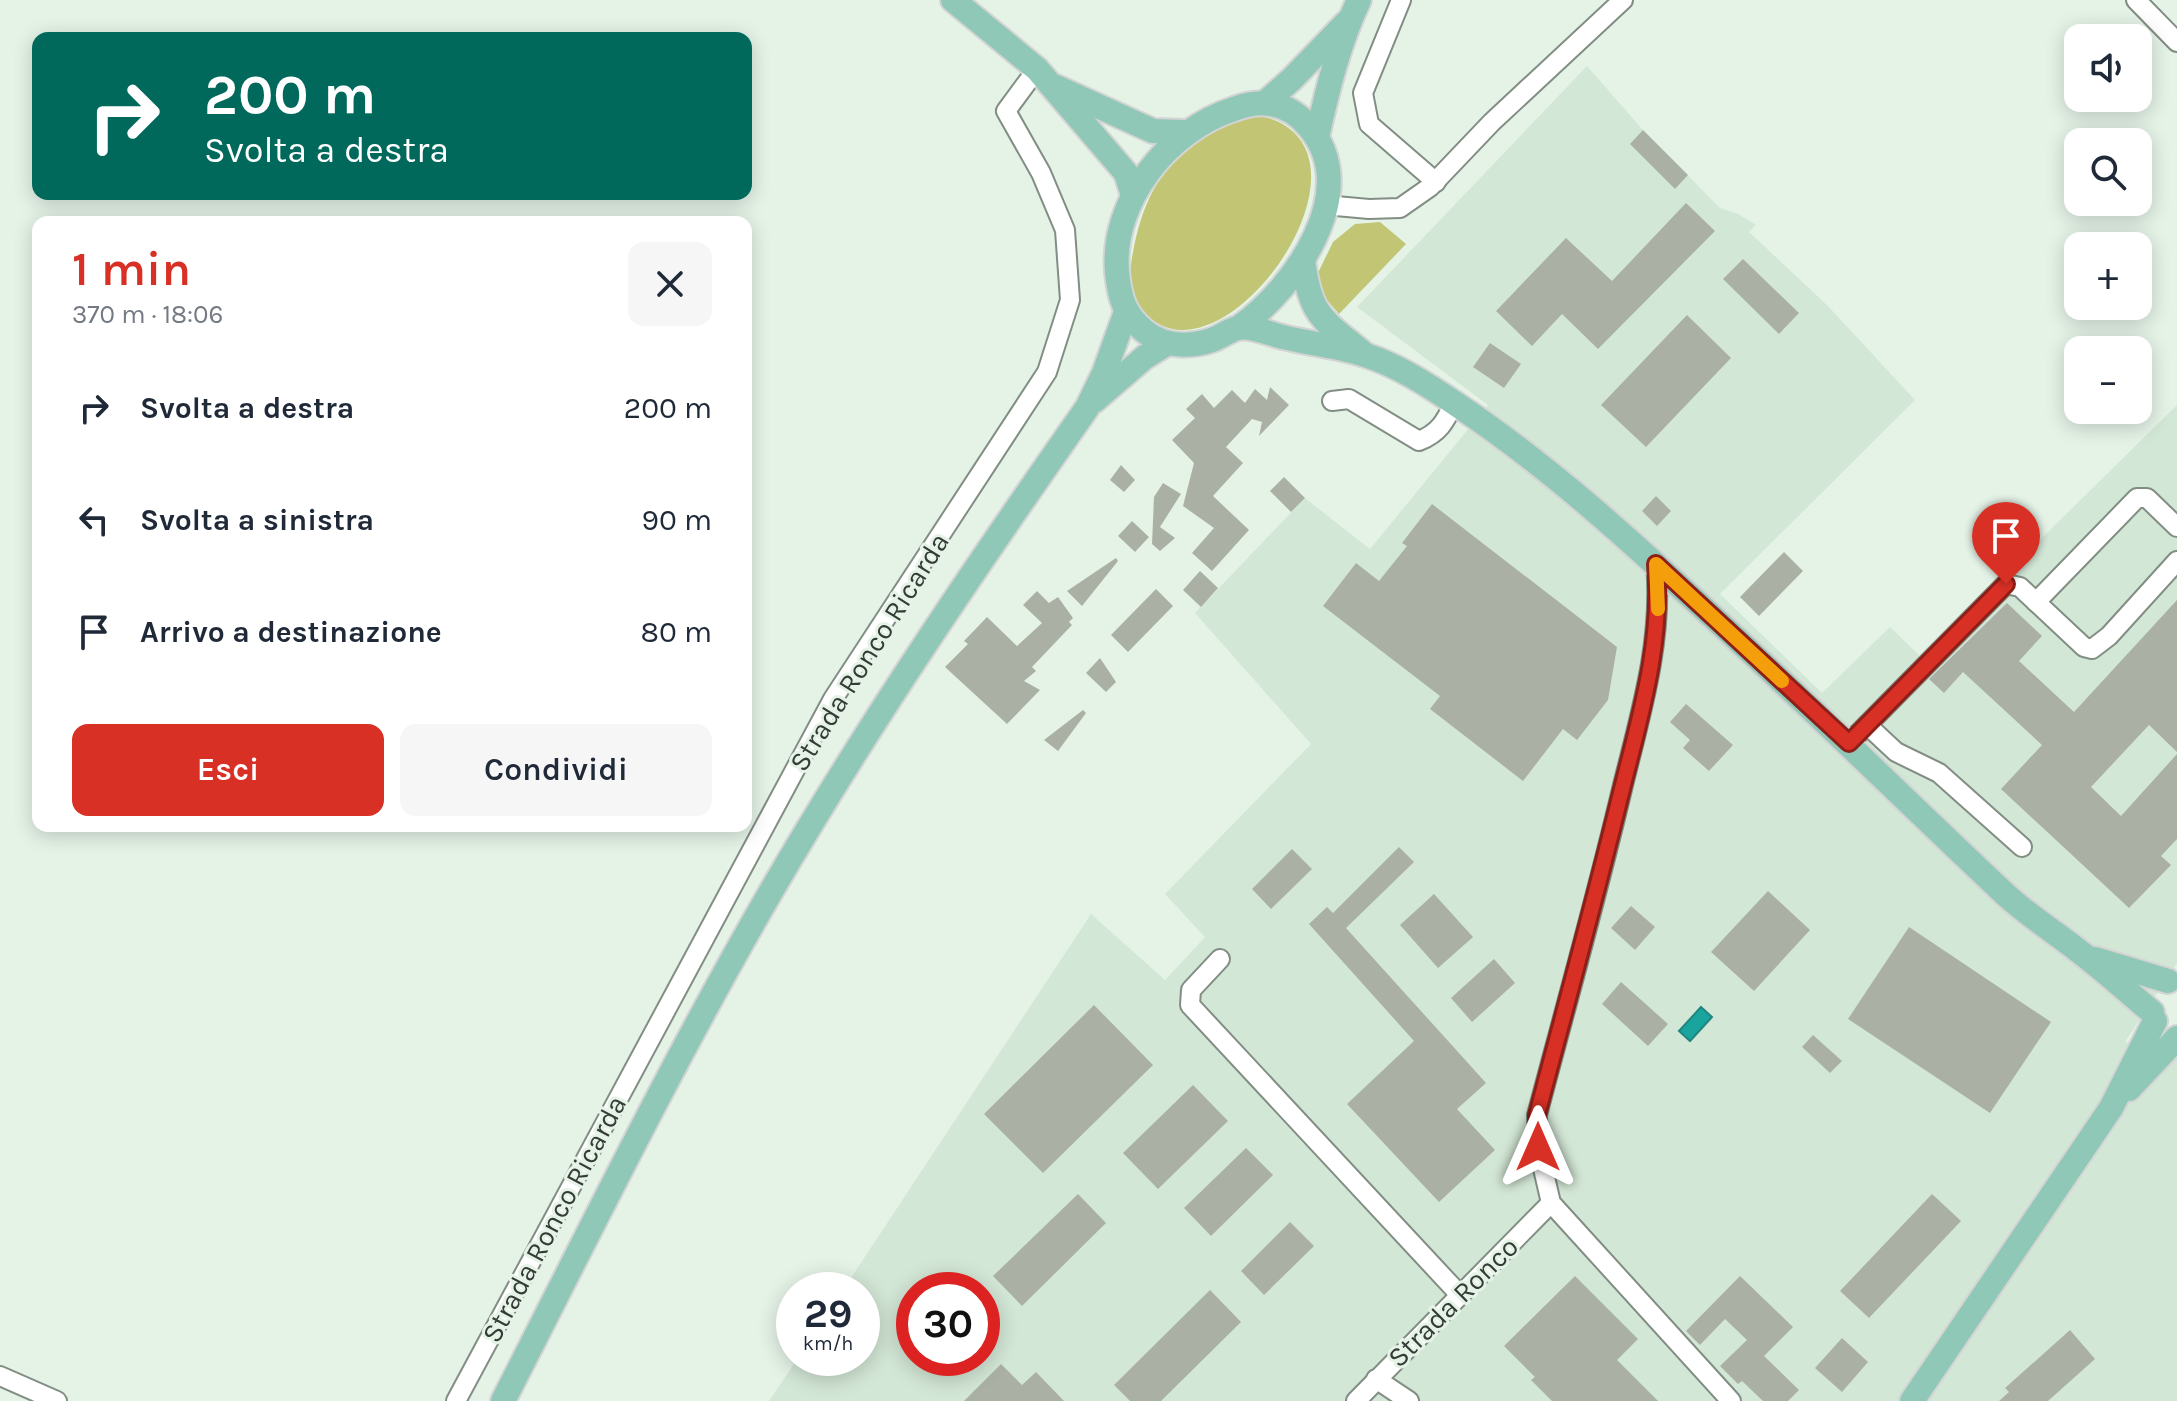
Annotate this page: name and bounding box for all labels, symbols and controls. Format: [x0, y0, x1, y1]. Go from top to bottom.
map controls [2064, 24, 2152, 424]
button: sound [2064, 24, 2152, 112]
text: 200 m [204, 62, 376, 127]
icon: right [72, 64, 176, 168]
button: search [2064, 128, 2152, 216]
text: Svolta a destra [204, 129, 449, 171]
button: + [2064, 232, 2152, 320]
text: 1 min [72, 241, 191, 297]
button: close [628, 242, 712, 326]
text: 370 m · 18:06 [72, 299, 223, 330]
button: − [2064, 336, 2152, 424]
icon: right [72, 386, 116, 430]
text: Svolta a destra [140, 390, 354, 426]
text: 200 m [624, 390, 712, 426]
icon: left [72, 498, 116, 542]
text: Svolta a sinistra [140, 502, 374, 538]
text: 90 m [642, 502, 712, 538]
pin [1972, 502, 2040, 584]
icon: arrive [1984, 514, 2028, 558]
street label: Strada Ronco Ricarda [782, 527, 956, 777]
icon: arrive [72, 610, 116, 654]
text: Arrivo a destinazione [140, 614, 442, 650]
text: 80 m [641, 614, 712, 650]
button: Esci [72, 724, 384, 816]
button: Condividi [400, 724, 712, 816]
street label: Strada Ronco Ricarda [475, 1090, 633, 1348]
position arrow [1496, 1105, 1580, 1189]
street label: Strada Ronco [1381, 1230, 1525, 1374]
speed limit sign: 30 [896, 1272, 1000, 1376]
text: 29 [804, 1290, 852, 1337]
text: km/h [803, 1332, 853, 1355]

